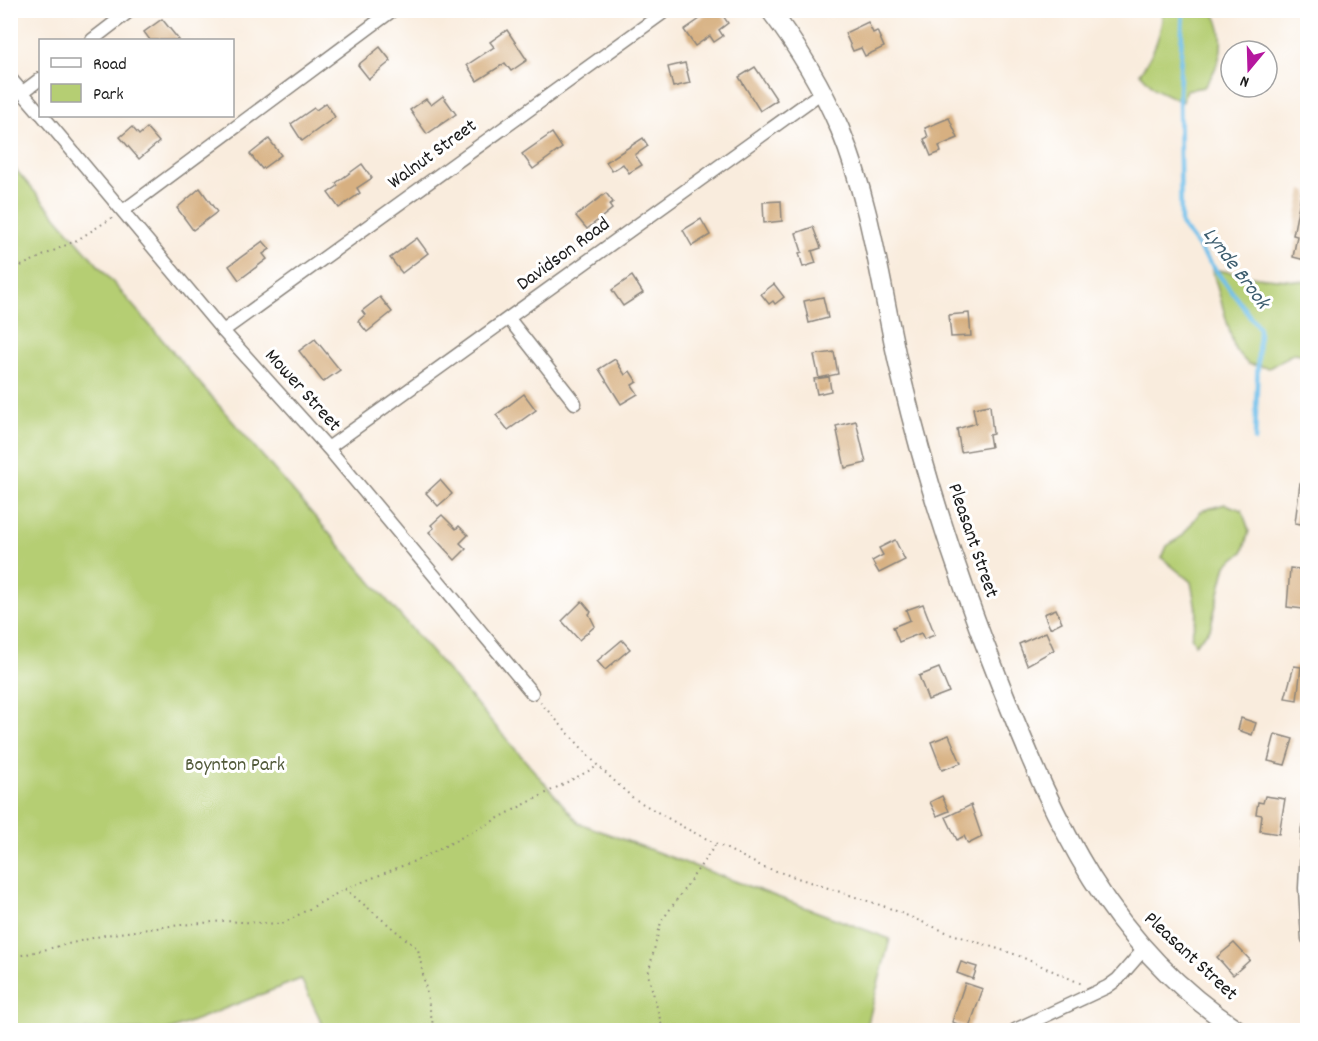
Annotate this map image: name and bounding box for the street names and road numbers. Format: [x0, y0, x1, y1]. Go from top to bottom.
street label: Walnut Street [383, 113, 483, 197]
street label: Davidson Road [511, 211, 617, 299]
street label: Mower Street [257, 343, 347, 439]
street label: Pleasant Street [939, 480, 1005, 602]
street label: Pleasant Street [1137, 906, 1243, 1008]

